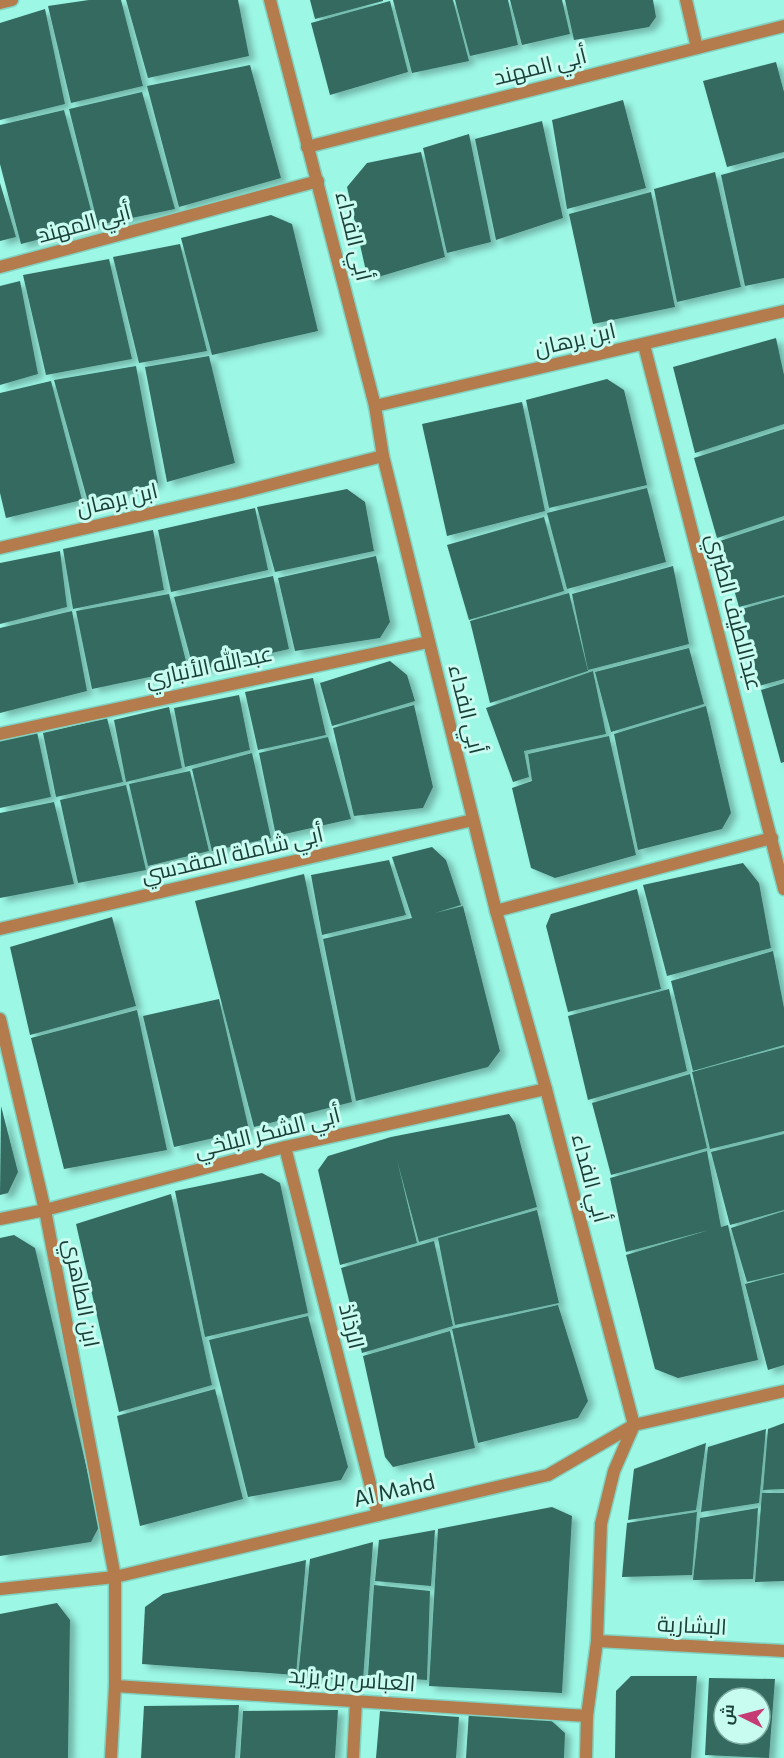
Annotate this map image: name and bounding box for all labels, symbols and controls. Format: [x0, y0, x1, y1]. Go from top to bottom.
street label: أبي المهند [491, 41, 590, 94]
street label: أبي الفداء [326, 188, 379, 284]
street label: أبي المهند [34, 197, 134, 252]
street label: ابن برهان [532, 316, 618, 362]
street label: ابن برهان [74, 476, 160, 522]
street label: عبداللطيف الطبري [698, 530, 769, 694]
street label: عبدالله الأنباري [143, 639, 276, 696]
street label: أبي الفداء [439, 661, 492, 757]
street label: أبي شاملة المقدسي [138, 819, 327, 891]
street label: أبي الشكر البلخي [191, 1100, 344, 1167]
street label: أبي الفداء [563, 1130, 616, 1226]
street label: ابن الطاهري [55, 1236, 106, 1350]
street label: الرذاذ [334, 1300, 371, 1351]
street label: Al Mahd [351, 1467, 437, 1512]
street label: البشارية [656, 1609, 728, 1640]
street label: العباس بن يزيد [288, 1661, 416, 1697]
north arrow [712, 1686, 772, 1746]
text: ش [716, 1703, 738, 1726]

